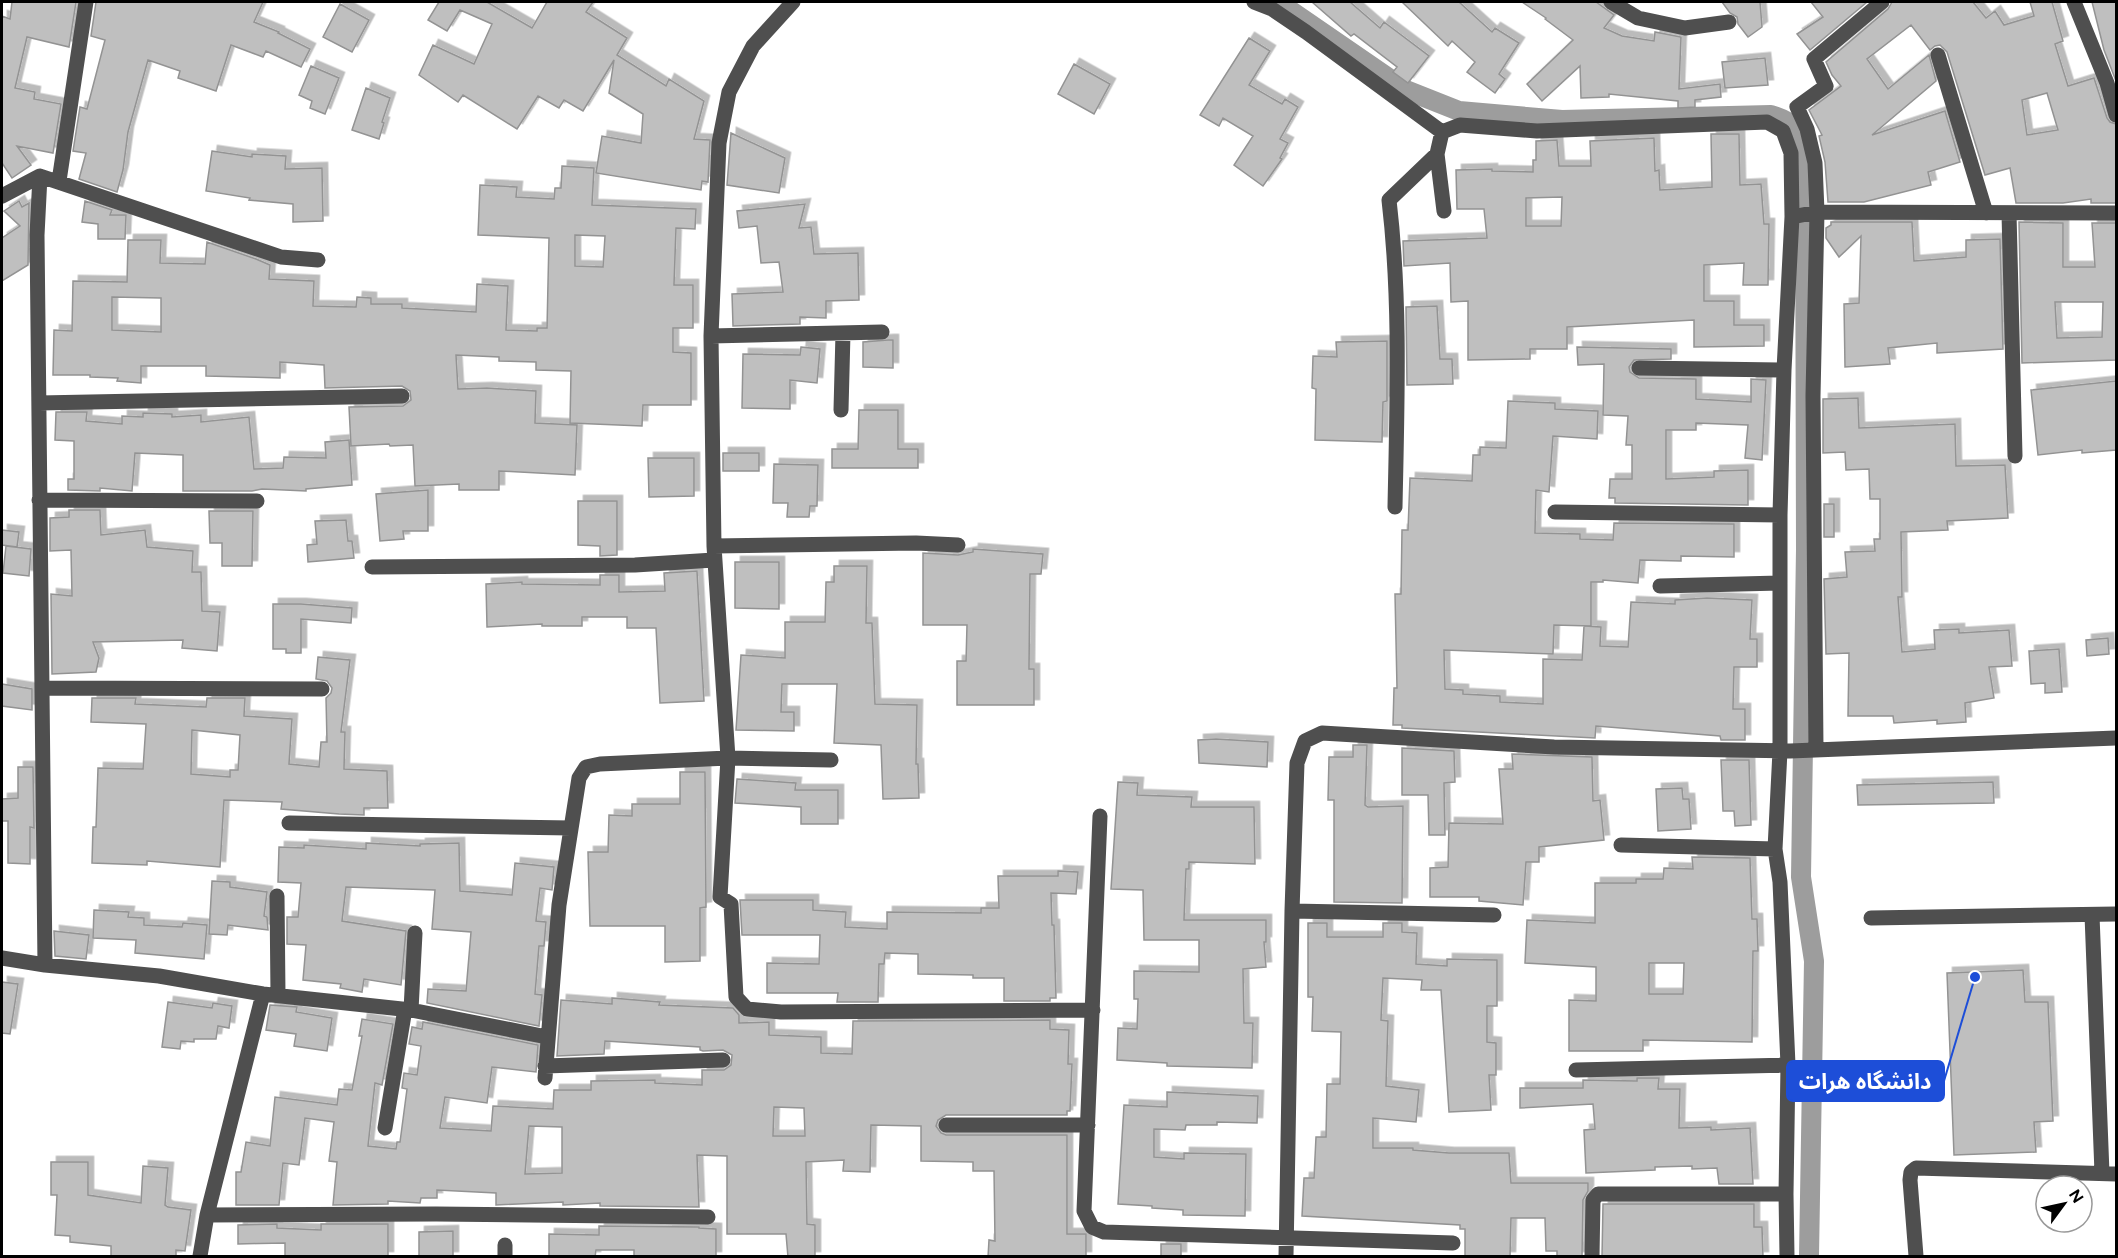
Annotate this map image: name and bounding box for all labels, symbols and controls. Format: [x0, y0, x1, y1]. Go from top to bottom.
callout: دانشگاه هرات [1787, 1061, 1944, 1101]
text: دانشگاه هرات [1799, 1068, 1931, 1095]
north arrow [2034, 1174, 2094, 1234]
text: N [2065, 1186, 2087, 1206]

